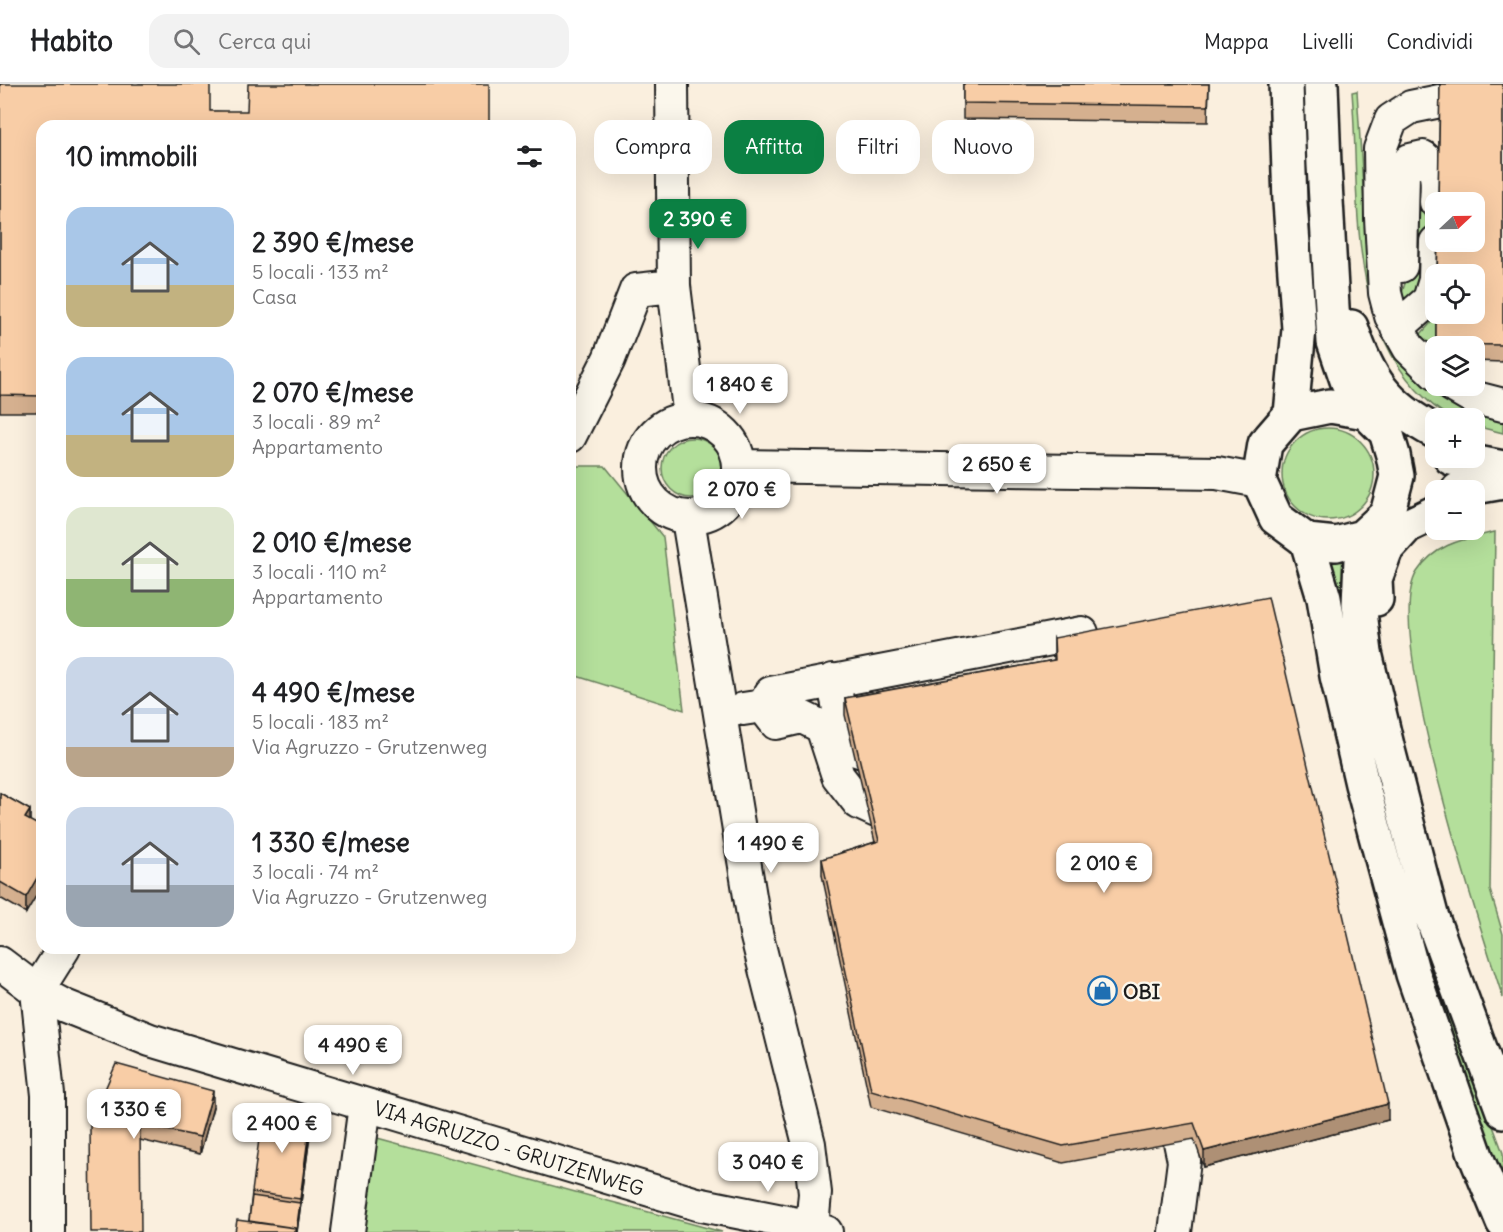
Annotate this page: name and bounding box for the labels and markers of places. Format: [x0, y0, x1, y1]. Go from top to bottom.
pin: 2 390 € [643, 199, 753, 250]
pin: 1 840 € [685, 364, 795, 415]
pin: 2 650 € [942, 444, 1052, 495]
pin: 2 070 € [687, 469, 797, 520]
pin: 1 490 € [716, 823, 826, 874]
pin: 2 010 € [1049, 843, 1159, 894]
shop icon: OBI [1086, 975, 1118, 1007]
place label: OBI [1123, 979, 1160, 1004]
pin: 4 490 € [298, 1025, 408, 1076]
pin: 1 330 € [79, 1089, 189, 1140]
pin: 2 400 € [227, 1103, 337, 1154]
pin: 3 040 € [713, 1142, 823, 1193]

